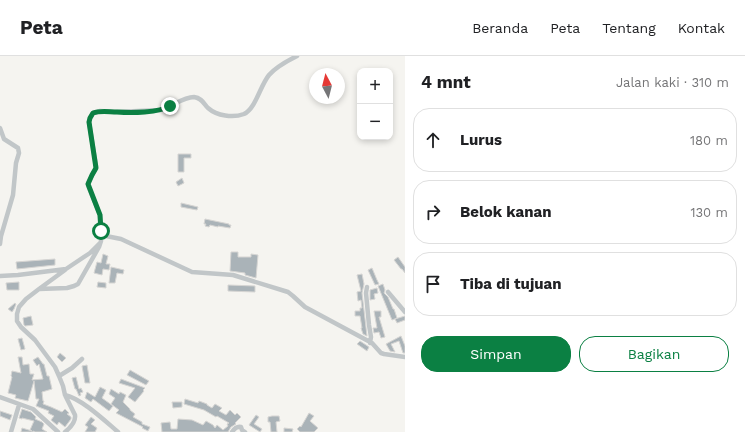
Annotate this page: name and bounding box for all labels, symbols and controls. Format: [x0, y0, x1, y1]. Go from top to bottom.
text: Peta [20, 16, 63, 39]
text: Beranda [472, 20, 528, 36]
text: Peta [550, 20, 580, 36]
text: Tentang [602, 20, 656, 36]
text: Kontak [678, 20, 725, 36]
north arrow [309, 68, 345, 104]
map controls [357, 68, 393, 140]
button: + [357, 68, 393, 104]
text: 4 mnt [421, 72, 471, 92]
text: Jalan kaki · 310 m [616, 75, 729, 90]
route end [161, 97, 179, 115]
button: − [357, 104, 393, 140]
icon: ahead [422, 129, 444, 151]
text: Lurus [460, 131, 502, 149]
text: 180 m [690, 133, 728, 148]
icon: right [422, 201, 444, 223]
text: Belok kanan [460, 203, 551, 221]
text: 130 m [690, 205, 728, 220]
route start [92, 222, 110, 240]
icon: arrive [422, 273, 444, 295]
text: Tiba di tujuan [460, 275, 562, 293]
button: Simpan [421, 336, 571, 372]
button: Bagikan [579, 336, 729, 372]

